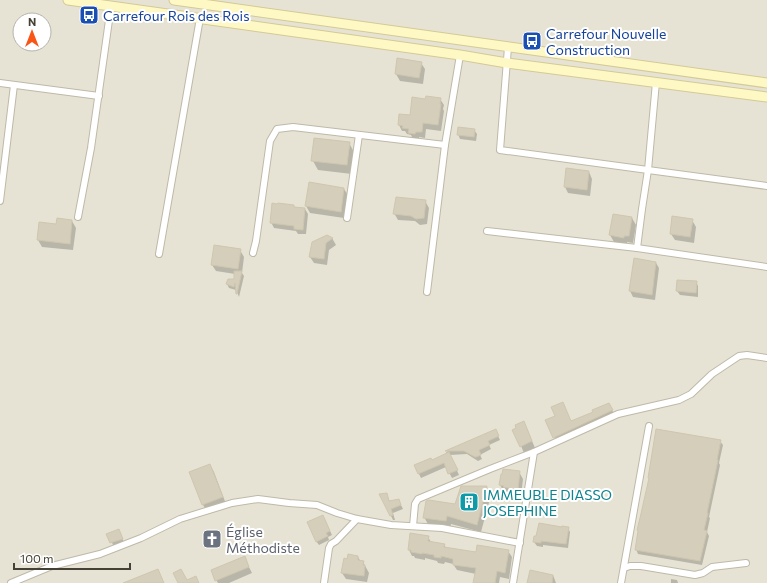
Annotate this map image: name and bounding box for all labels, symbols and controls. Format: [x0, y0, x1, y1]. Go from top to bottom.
bus stop icon: Carrefour Rois des Rois [78, 4, 100, 26]
place label: Carrefour Rois des Rois [103, 7, 250, 24]
north arrow [12, 12, 52, 52]
text: N [28, 15, 36, 28]
place label: Carrefour Nouvelle Construction [546, 25, 666, 58]
bus stop icon: Carrefour Nouvelle Construction [521, 30, 543, 52]
place label: IMMEUBLE DIASSO JOSEPHINE [483, 486, 612, 519]
building icon: IMMEUBLE DIASSO JOSEPHINE [458, 491, 480, 513]
place label: Église Méthodiste [226, 523, 300, 556]
church icon: Église Méthodiste [201, 528, 223, 550]
scale bar [14, 545, 130, 571]
text: 100 m [20, 551, 54, 565]

